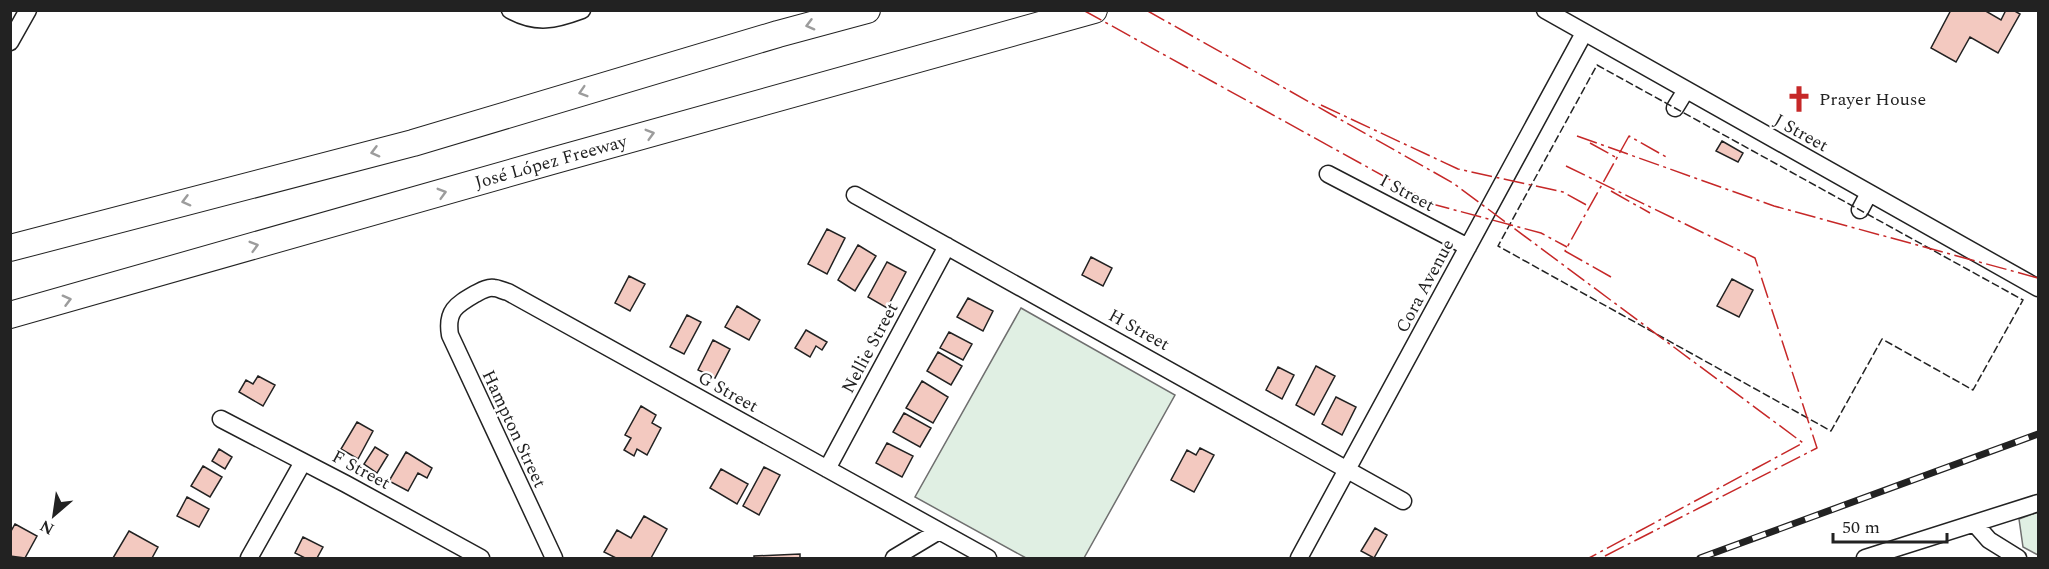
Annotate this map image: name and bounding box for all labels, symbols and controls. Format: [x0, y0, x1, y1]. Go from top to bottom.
one-way arrow [805, 18, 815, 31]
church icon: Prayer House [1784, 84, 1814, 114]
one-way arrow [578, 85, 589, 97]
place label: Prayer House [1819, 86, 1926, 113]
street label: J Street [1769, 107, 1833, 159]
street label: José López Freeway [472, 127, 631, 196]
one-way arrow [644, 129, 655, 141]
one-way arrow [370, 145, 381, 157]
street label: I Street [1375, 167, 1439, 219]
one-way arrow [436, 188, 447, 200]
one-way arrow [182, 194, 192, 206]
street label: Cora Avenue [1389, 234, 1461, 338]
one-way arrow [249, 241, 259, 254]
one-way arrow [61, 295, 72, 307]
street label: Nellie Street [835, 298, 905, 398]
street label: H Street [1103, 302, 1175, 358]
street label: G Street [693, 364, 763, 420]
street label: Hampton Street [475, 366, 553, 492]
street label: F Street [327, 443, 395, 497]
north arrow [24, 485, 84, 545]
scale bar [1833, 506, 1947, 544]
text: N [36, 514, 59, 541]
text: 50 m [1842, 514, 1880, 541]

